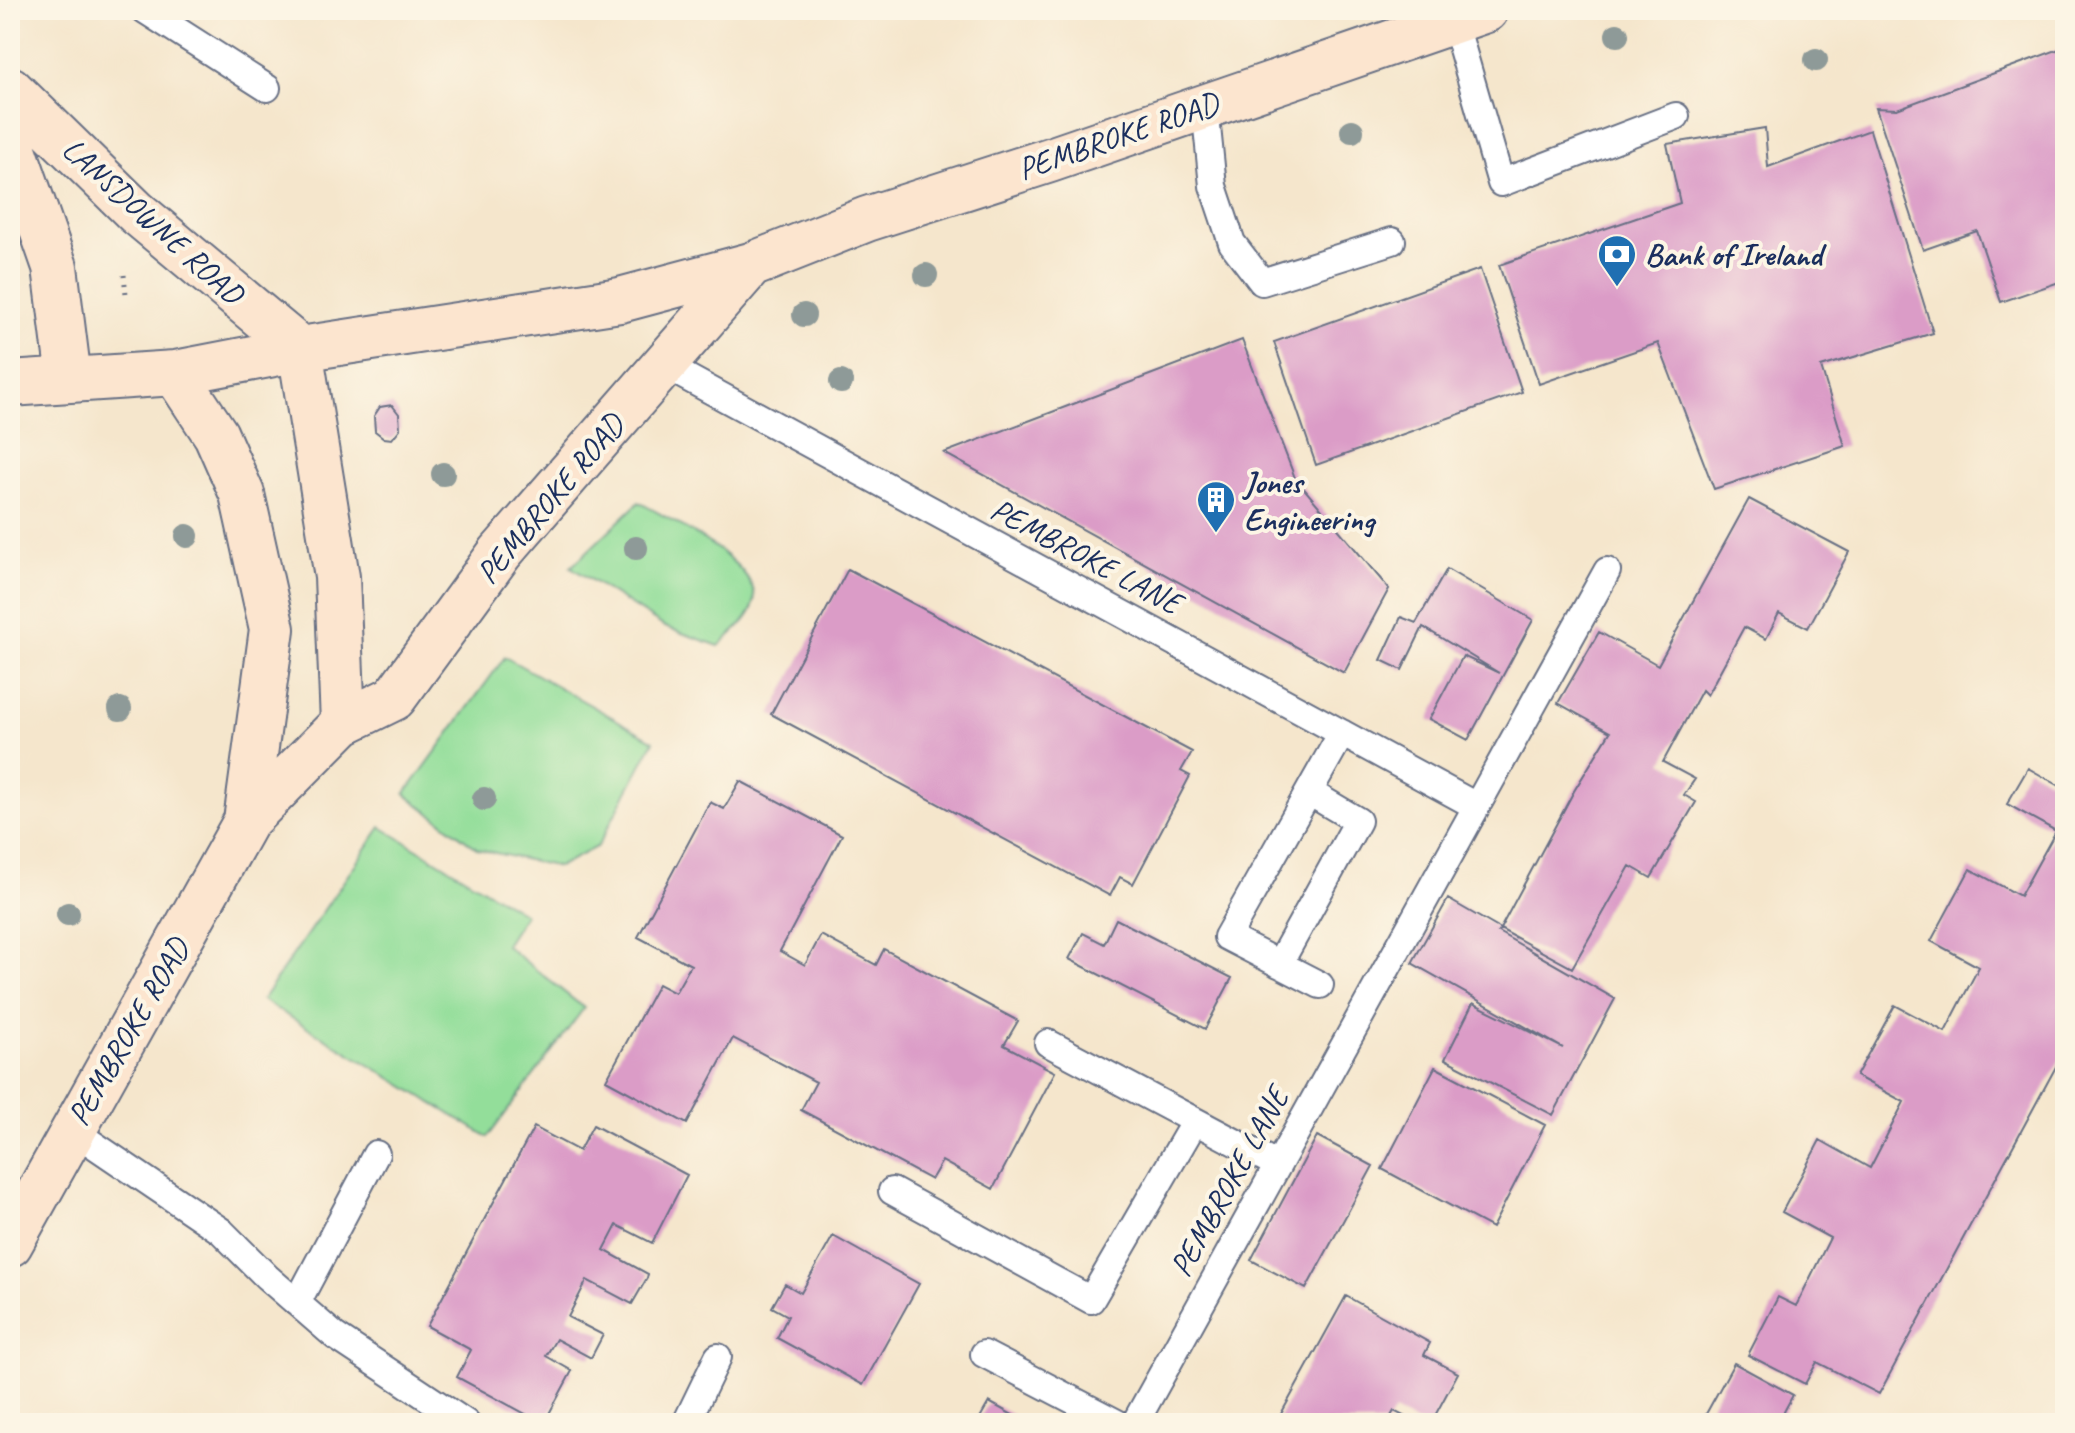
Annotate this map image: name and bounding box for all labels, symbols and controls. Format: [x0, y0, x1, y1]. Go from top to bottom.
street label: PEMBROKE ROAD [1012, 82, 1226, 189]
street label: LANSDOWNE ROAD [54, 129, 254, 315]
bank icon: Bank of Ireland [1596, 233, 1638, 288]
place label: Bank of Ireland [1645, 234, 1827, 275]
street label: PEMBROKE ROAD [467, 404, 635, 592]
place label: Jones Engineering [1242, 462, 1376, 540]
building icon: Jones Engineering [1195, 479, 1237, 534]
street label: PEMBROKE LANE [984, 489, 1192, 625]
street label: PEMBROKE ROAD [58, 929, 199, 1133]
street label: PEMBROKE LANE [1160, 1076, 1300, 1284]

